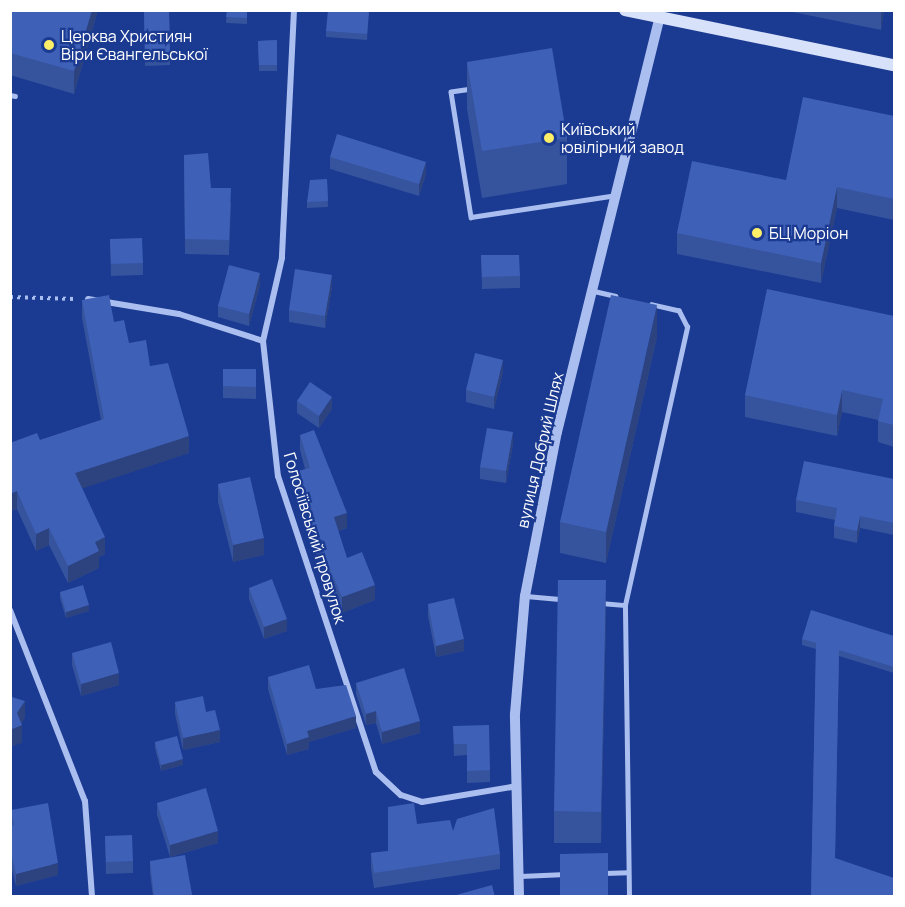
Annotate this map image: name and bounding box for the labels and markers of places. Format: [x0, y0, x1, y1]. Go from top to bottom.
place label: Церква Християн Віри Євангельської [61, 26, 208, 64]
marker: Церква Християн Віри Євангельської [42, 38, 56, 52]
place label: Київський ювілірний завод [561, 119, 684, 157]
marker: Київський ювілірний завод [542, 131, 556, 145]
place label: БЦ Моріон [769, 223, 848, 243]
marker: БЦ Моріон [750, 226, 764, 240]

